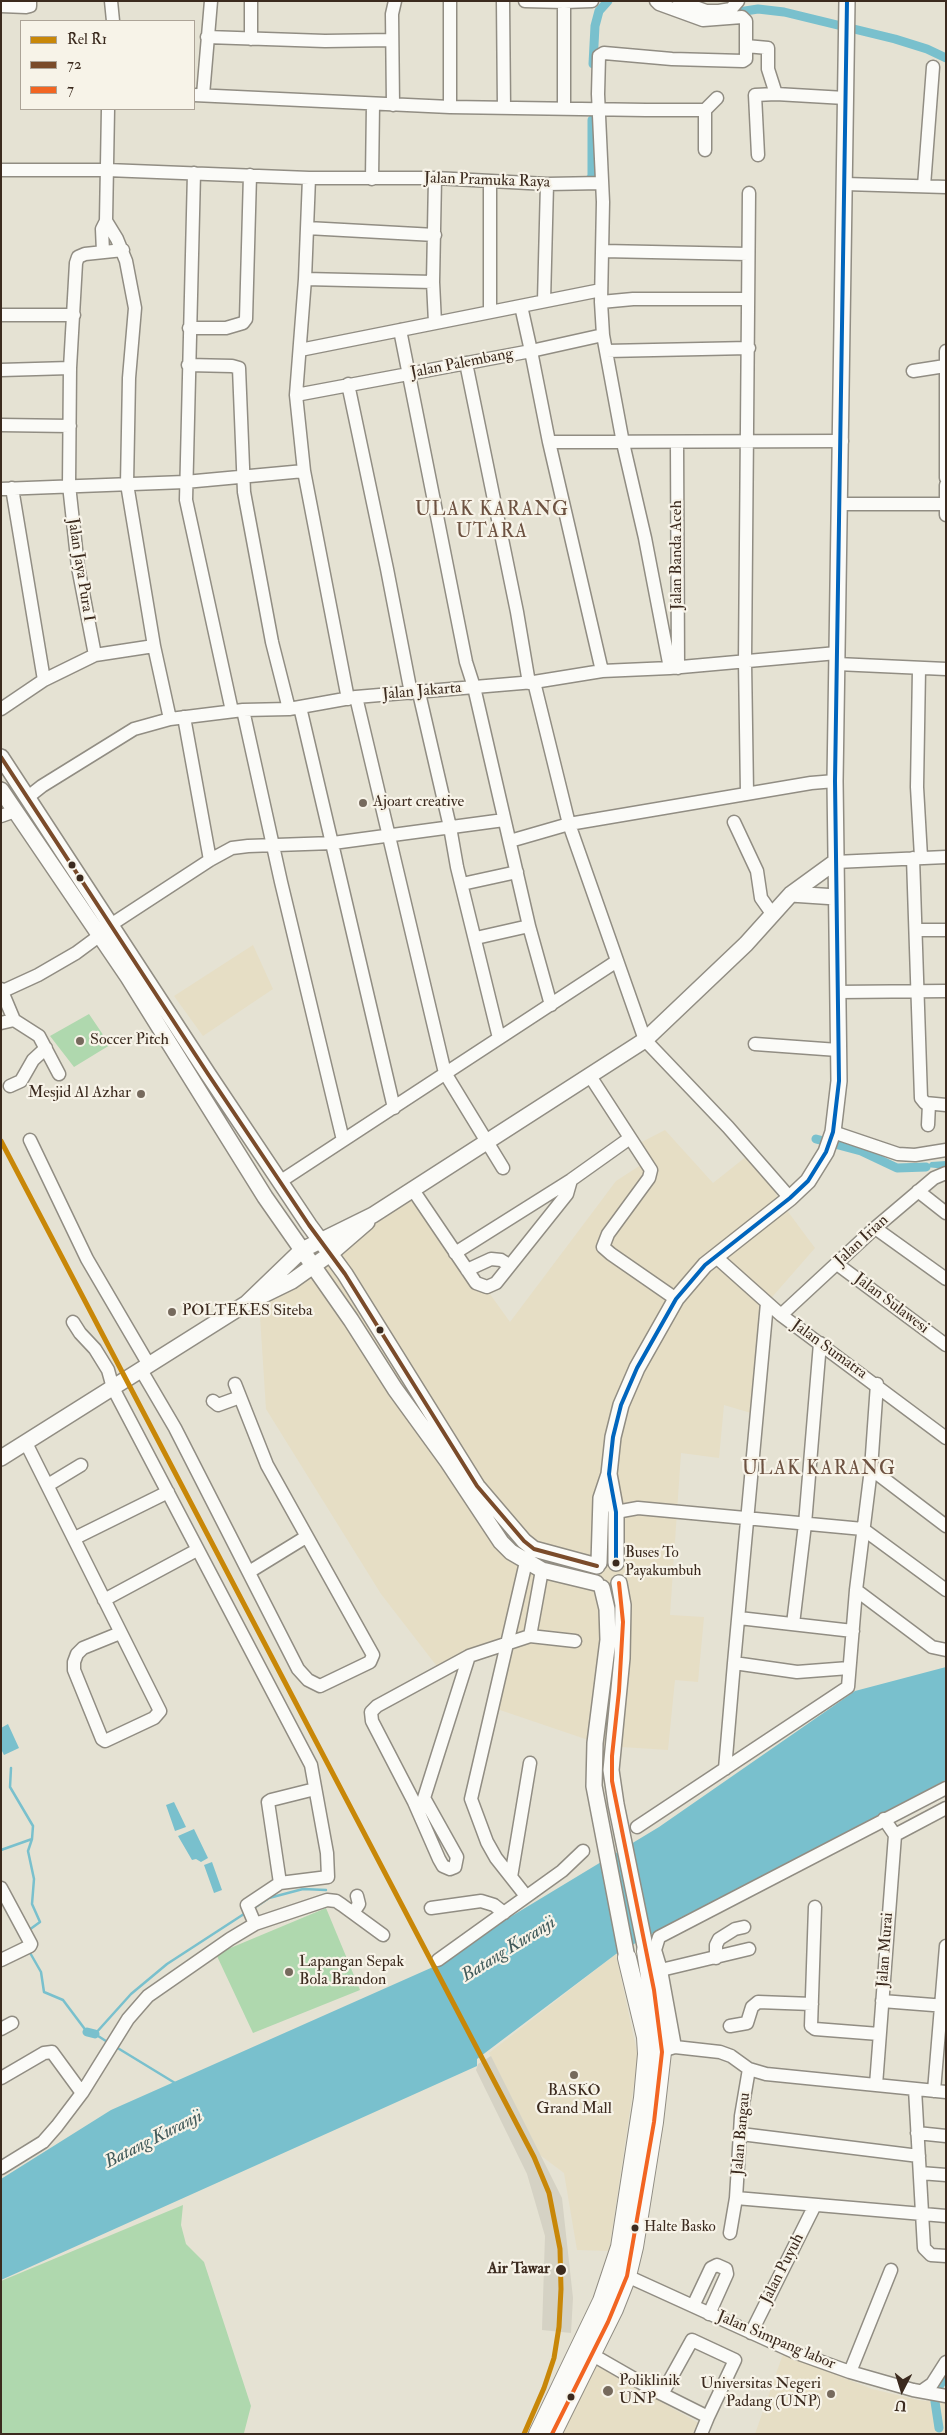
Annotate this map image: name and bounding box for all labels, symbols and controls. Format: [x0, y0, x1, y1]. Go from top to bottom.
legend [20, 20, 195, 110]
text: Rel R1 [67, 30, 107, 49]
text: 72 [67, 55, 82, 74]
text: 7 [67, 80, 74, 99]
street label: Jalan Pramuka Raya [424, 169, 550, 193]
street label: Jalan Palembang [409, 345, 515, 383]
district label: ULAK KARANG UTARA [414, 500, 570, 544]
street label: Jalan Banda Aceh [668, 500, 688, 610]
street label: Jalan Jaya Pura I [62, 517, 98, 623]
street label: Jalan Jakarta [382, 679, 462, 705]
place label: Ajoart creative [373, 793, 464, 813]
marker: Ajoart creative [357, 797, 369, 809]
unlabelled marker [67, 860, 77, 870]
unlabelled marker [75, 873, 85, 883]
place label: Soccer Pitch [90, 1031, 169, 1051]
marker: Soccer Pitch [74, 1035, 86, 1047]
place label: Mesjid Al Azhar [28, 1084, 131, 1104]
marker: Mesjid Al Azhar [135, 1088, 147, 1100]
street label: Jalan Irian [831, 1211, 893, 1271]
street label: Jalan Sulawesi [850, 1270, 932, 1338]
place label: POLTEKES Siteba [182, 1302, 312, 1322]
marker: POLTEKES Siteba [166, 1306, 178, 1318]
street label: Jalan Sumatra [787, 1316, 871, 1384]
unlabelled marker [375, 1325, 385, 1335]
district label: ULAK KARANG [741, 1459, 897, 1481]
place label: Buses To Payakumbuh [625, 1545, 701, 1580]
marker: Buses To Payakumbuh [611, 1558, 621, 1568]
street label: Jalan Murai [874, 1912, 898, 1988]
water label: Batang Kuranji [458, 1913, 560, 1987]
place label: Lapangan Sepak Bola Brandon [299, 1953, 404, 1991]
marker: Lapangan Sepak Bola Brandon [283, 1966, 295, 1978]
marker: BASKO Grand Mall [568, 2069, 580, 2081]
place label: BASKO Grand Mall [536, 2082, 612, 2120]
street label: Jalan Bangau [729, 2092, 755, 2176]
water label: Batang Kuranji [102, 2106, 206, 2174]
place label: Halte Basko [644, 2219, 716, 2237]
marker: Halte Basko [630, 2223, 640, 2233]
street label: Jalan Puyuh [757, 2231, 809, 2307]
place label: Air Tawar [487, 2260, 550, 2280]
marker: Air Tawar [554, 2263, 568, 2277]
street label: Jalan Simpang labor [714, 2307, 838, 2375]
north arrow [877, 2365, 927, 2415]
place label: Poliklinik UNP [619, 2372, 680, 2410]
place label: Universitas Negeri Padang (UNP) [700, 2375, 821, 2413]
marker: Poliklinik UNP [601, 2384, 615, 2398]
marker: Universitas Negeri Padang (UNP) [825, 2388, 837, 2400]
unlabelled marker [566, 2392, 576, 2402]
text: U [894, 2396, 907, 2414]

